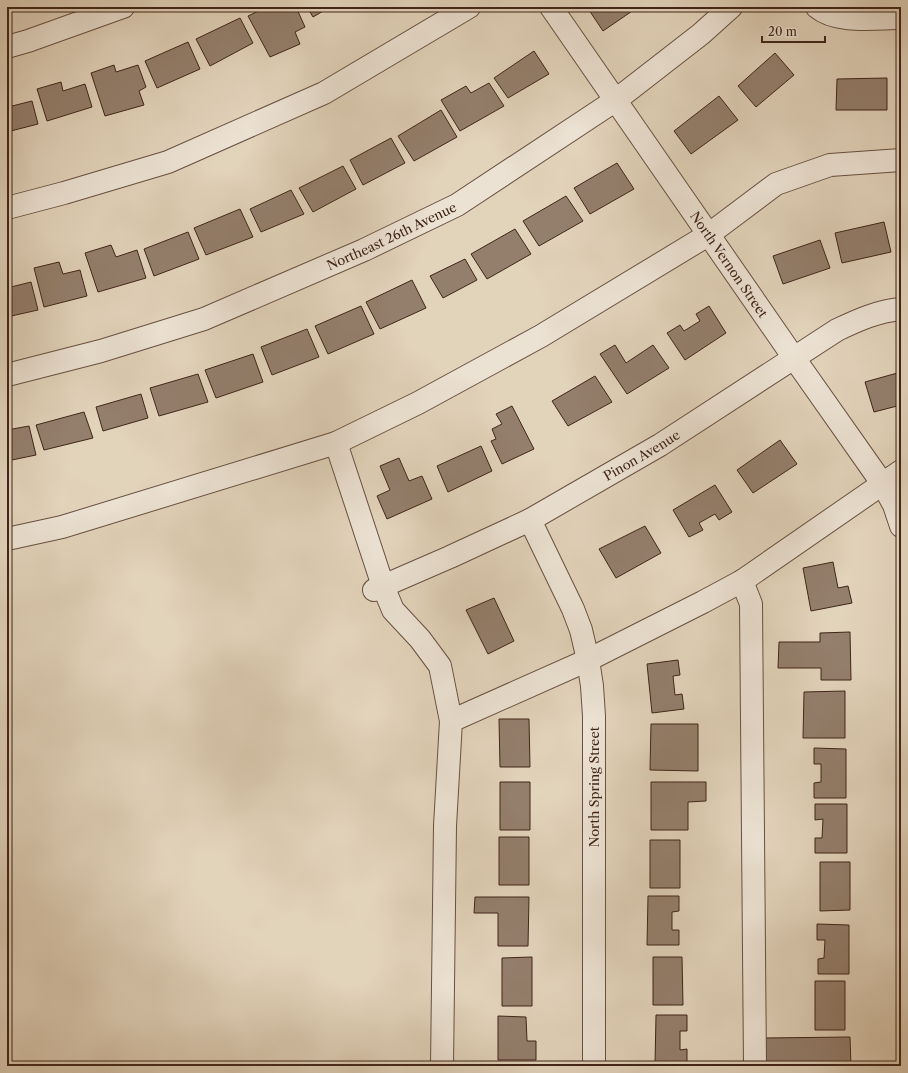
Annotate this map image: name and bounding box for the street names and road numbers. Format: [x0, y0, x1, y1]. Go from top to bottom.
street label: Northeast 26th Avenue [324, 199, 459, 273]
street label: North Vernon Street [687, 208, 772, 321]
street label: Pinon Avenue [600, 426, 683, 484]
street label: North Spring Street [586, 726, 602, 847]

